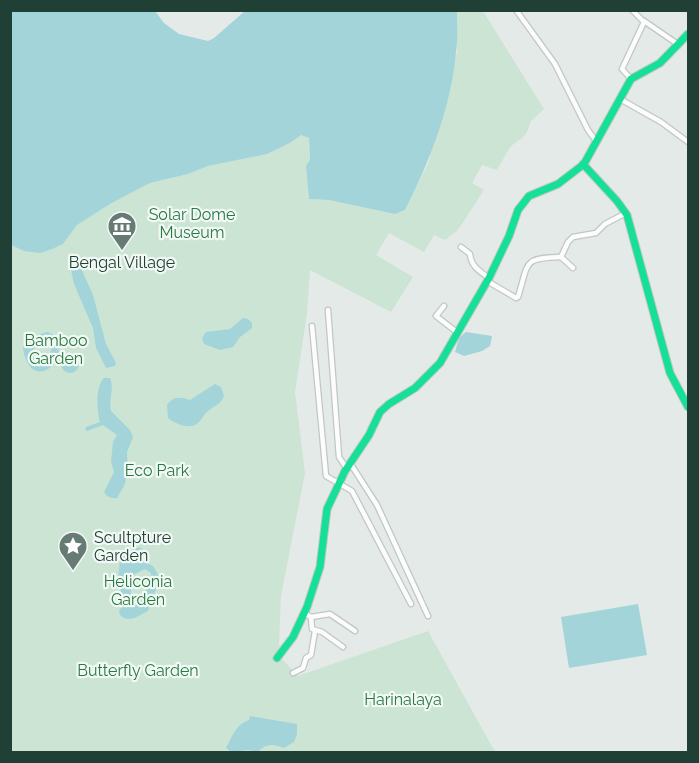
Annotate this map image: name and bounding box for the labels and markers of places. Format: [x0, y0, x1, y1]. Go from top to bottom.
museum icon: Bengal Village [106, 210, 138, 252]
place label: Bengal Village [69, 253, 175, 272]
place label: Scultpture Garden [94, 528, 171, 565]
place icon: Scultpture Garden [57, 530, 89, 572]

